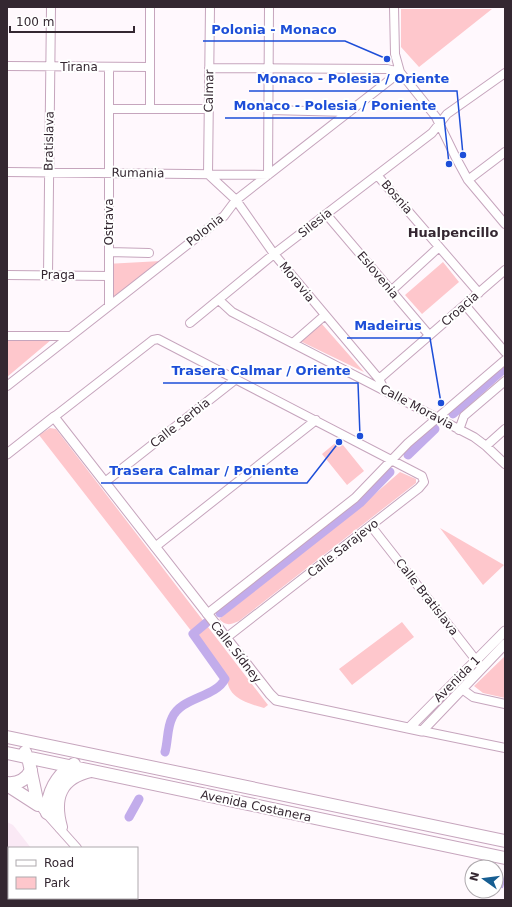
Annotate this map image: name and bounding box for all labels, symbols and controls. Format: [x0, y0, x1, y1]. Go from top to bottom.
scale bar [10, 8, 134, 34]
text: 100 m [16, 15, 54, 29]
callout: Polonia - Monaco [203, 16, 345, 41]
text: Polonia - Monaco [211, 22, 337, 37]
street label: Tirana [59, 60, 98, 74]
callout: Monaco - Polesia / Oriente [249, 66, 457, 91]
street label: Calmar [202, 69, 216, 113]
text: Monaco - Polesia / Oriente [257, 71, 449, 86]
callout: Monaco - Polesia / Poniente [225, 93, 444, 118]
text: Monaco - Polesia / Poniente [234, 98, 437, 113]
street label: Bratislava [41, 111, 57, 171]
street label: Rumania [112, 166, 164, 180]
street label: Bosnia [379, 177, 415, 217]
street label: Ostrava [102, 198, 116, 246]
street label: Silesia [295, 206, 335, 240]
street label: Polonia [184, 211, 226, 249]
district label: Hualpencillo [408, 225, 498, 240]
street label: Eslovenia [354, 249, 402, 301]
street label: Moravia [277, 259, 317, 305]
street label: Praga [41, 268, 75, 282]
street label: Croacia [438, 289, 482, 329]
callout: Madeirus [347, 313, 430, 338]
text: Madeirus [354, 318, 422, 333]
callout: Trasera Calmar / Oriente [163, 358, 358, 383]
text: Trasera Calmar / Oriente [171, 363, 351, 378]
street label: Calle Moravia [378, 382, 456, 432]
street label: Calle Serbia [147, 395, 213, 451]
callout: Trasera Calmar / Poniente [101, 458, 307, 483]
text: Trasera Calmar / Poniente [109, 463, 299, 478]
street label: Calle Sarajevo [305, 516, 381, 580]
street label: Calle Bratislava [393, 556, 461, 638]
street label: Calle Sídney [208, 618, 264, 686]
street label: Avenida 1 [431, 653, 483, 705]
street label: Avenida Costanera [199, 787, 313, 825]
legend [8, 847, 138, 899]
text: Road [44, 856, 74, 870]
north arrow [464, 859, 504, 899]
text: N [467, 871, 482, 883]
text: Park [44, 876, 70, 890]

